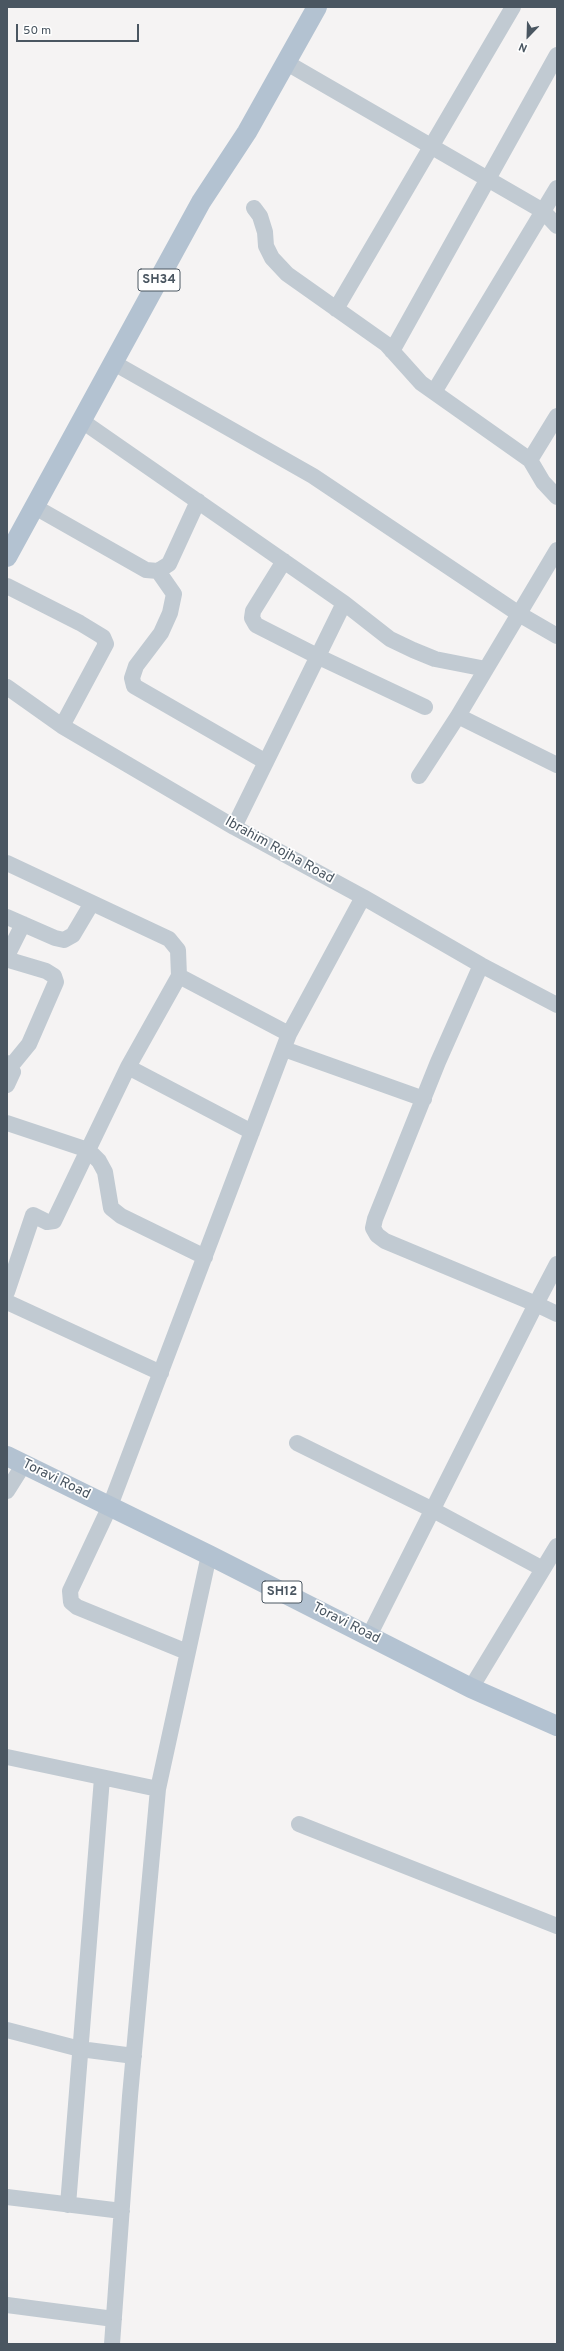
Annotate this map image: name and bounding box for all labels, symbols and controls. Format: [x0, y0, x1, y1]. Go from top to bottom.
scale bar [18, 16, 141, 42]
north arrow [508, 16, 548, 56]
text: 50 m [23, 23, 51, 39]
text: N [517, 39, 530, 55]
road number: SH34 [138, 269, 180, 291]
street label: Ibrahim Rojha Road [221, 814, 337, 888]
street label: Toravi Road [19, 1456, 93, 1504]
road number: SH12 [262, 1581, 302, 1603]
street label: Toravi Road [309, 1600, 383, 1648]

